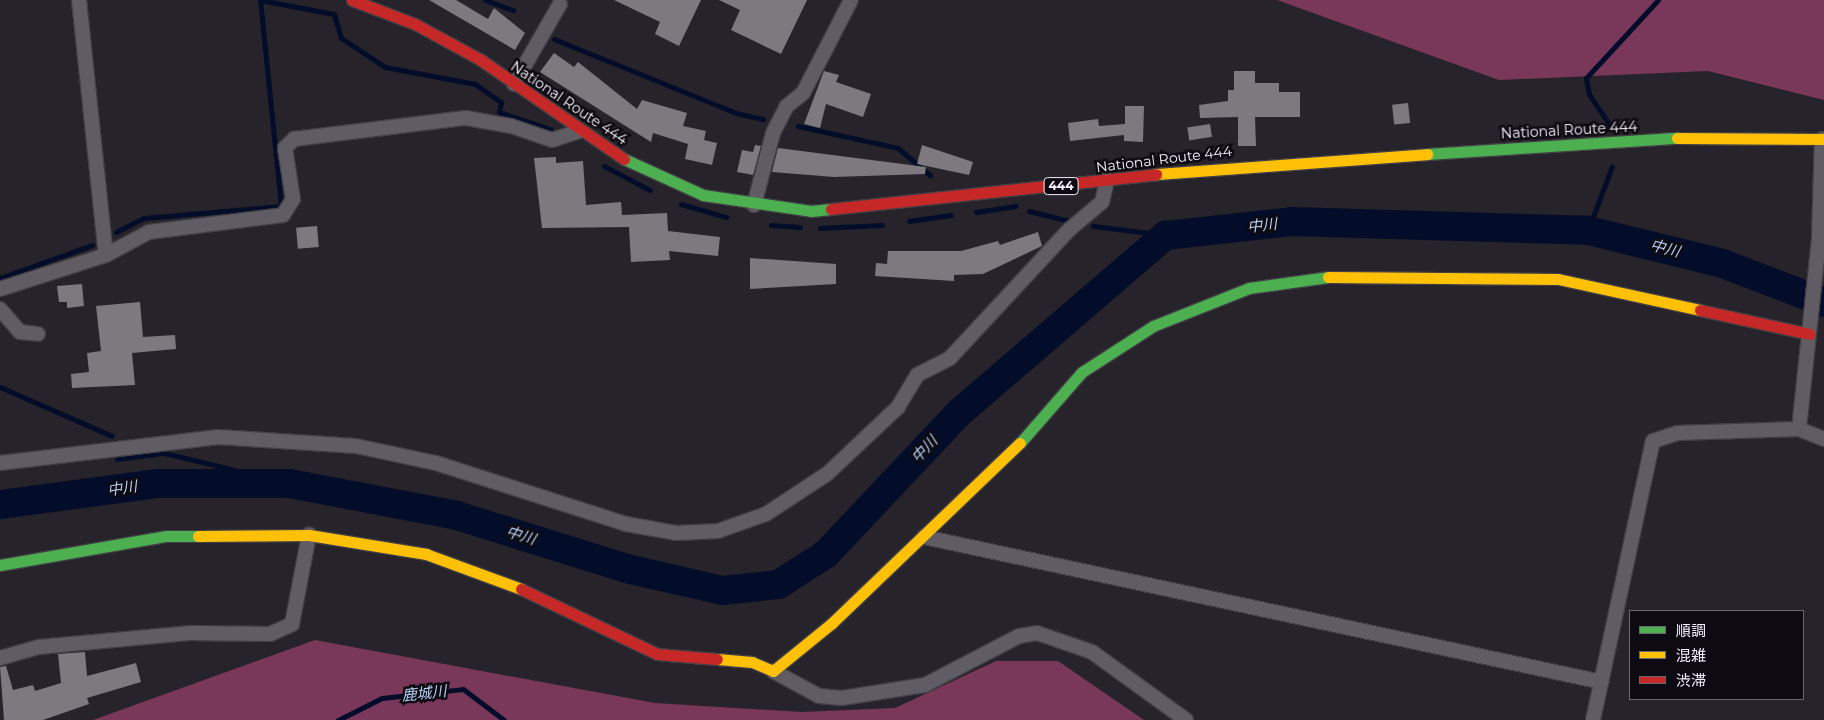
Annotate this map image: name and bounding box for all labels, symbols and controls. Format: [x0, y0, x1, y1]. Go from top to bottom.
street label: National Route 444 [508, 58, 630, 148]
street label: National Route 444 [1500, 118, 1638, 142]
street label: National Route 444 [1095, 142, 1233, 176]
road number: 444 [1044, 177, 1078, 196]
water label: 中川 [1246, 214, 1278, 236]
water label: 中川 [1648, 236, 1682, 260]
water label: 中川 [907, 432, 941, 466]
water label: 中川 [106, 477, 138, 499]
water label: 中川 [504, 522, 538, 548]
legend [1629, 610, 1804, 700]
text: 順調 [1676, 621, 1706, 640]
text: 混雑 [1676, 646, 1706, 665]
text: 渋滞 [1676, 671, 1706, 690]
water label: 鹿城川 [401, 682, 447, 704]

